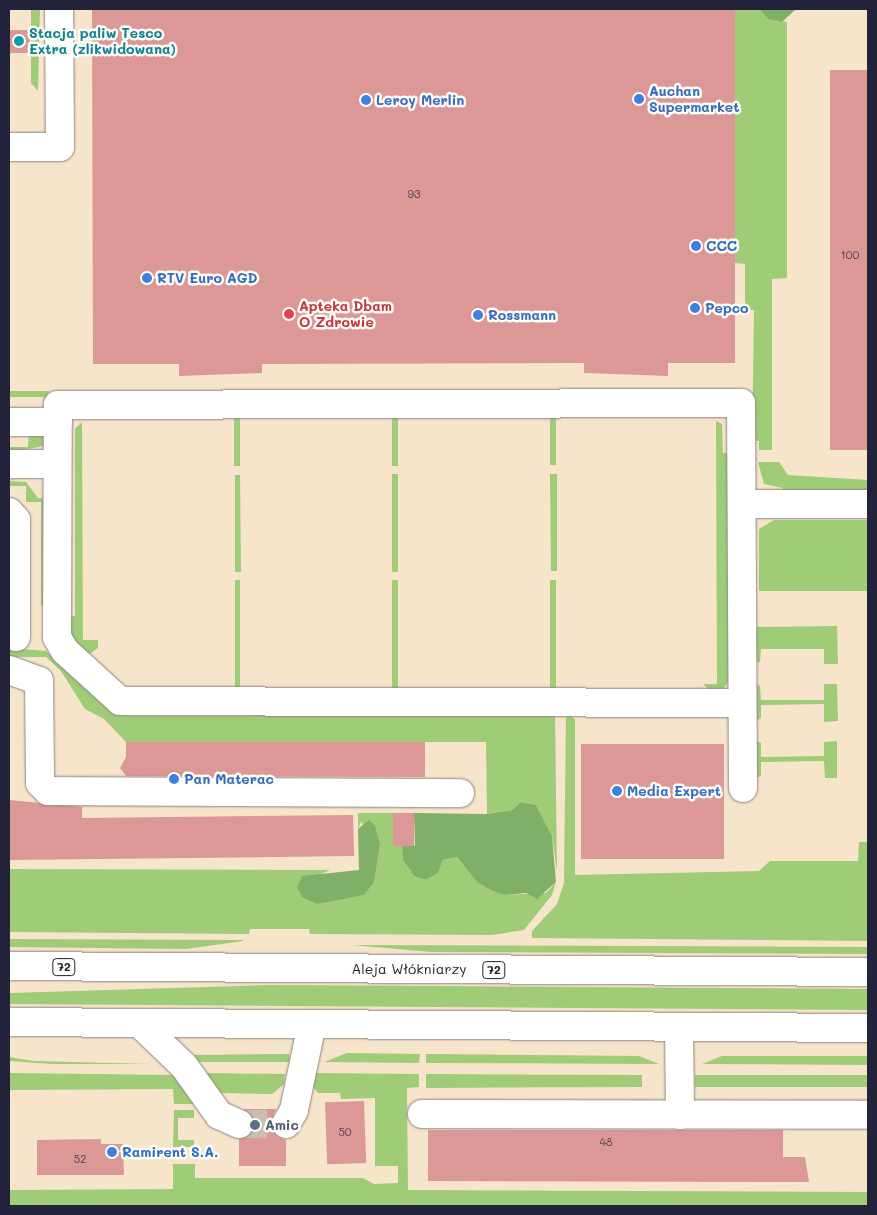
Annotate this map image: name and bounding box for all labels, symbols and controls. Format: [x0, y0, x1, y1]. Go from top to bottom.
place label: Stacja paliw Tesco Extra (zlikwidowana) [29, 25, 176, 58]
marker: Stacja paliw Tesco Extra (zlikwidowana) [13, 35, 25, 47]
place label: Auchan Supermarket [649, 83, 739, 115]
place label: Leroy Merlin [376, 92, 464, 108]
marker: Auchan Supermarket [633, 93, 645, 105]
marker: Leroy Merlin [360, 94, 372, 106]
house number: 93 [408, 187, 420, 201]
place label: CCC [706, 238, 737, 254]
marker: CCC [690, 240, 702, 252]
house number: 100 [841, 248, 859, 262]
place label: RTV Euro AGD [157, 270, 258, 286]
marker: RTV Euro AGD [141, 272, 153, 284]
place label: Apteka Dbam O Zdrowie [299, 298, 392, 331]
place label: Pepco [705, 300, 749, 316]
marker: Pepco [689, 302, 701, 314]
place label: Rossmann [488, 307, 556, 323]
marker: Apteka Dbam O Zdrowie [283, 308, 295, 320]
marker: Rossmann [472, 309, 484, 321]
place label: Pan Materac [184, 771, 274, 787]
marker: Pan Materac [168, 773, 180, 785]
place label: Media Expert [627, 783, 721, 799]
marker: Media Expert [611, 785, 623, 797]
road number: 72 [52, 958, 76, 976]
road number: 72 [482, 960, 506, 980]
street label: Aleja Włókniarzy [351, 961, 467, 977]
place label: Amic [265, 1117, 299, 1133]
marker: Amic [249, 1119, 261, 1131]
house number: 50 [338, 1125, 352, 1139]
house number: 48 [599, 1135, 613, 1149]
place label: Ramirent S.A. [122, 1144, 218, 1160]
marker: Ramirent S.A. [106, 1146, 118, 1158]
house number: 52 [74, 1152, 86, 1166]

